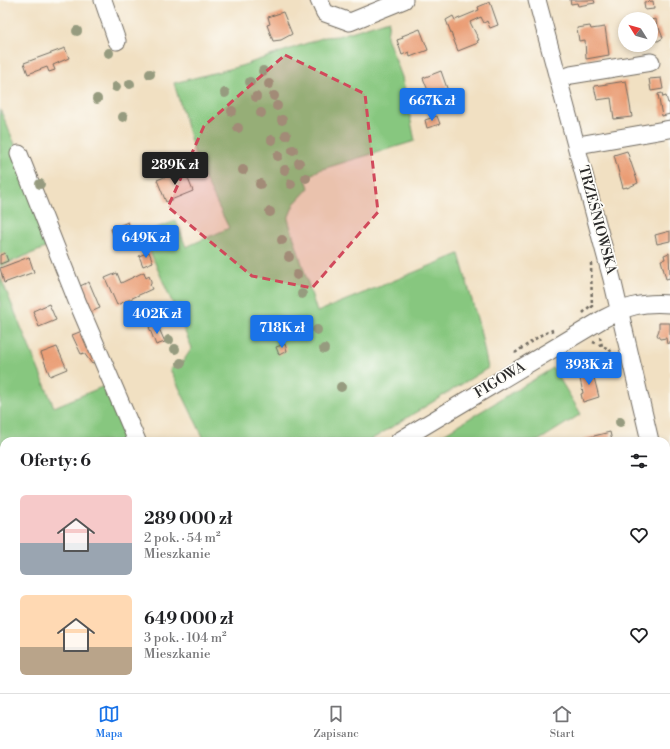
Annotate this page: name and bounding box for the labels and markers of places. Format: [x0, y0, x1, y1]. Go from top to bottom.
pin: 667K zł [395, 88, 469, 122]
pin: 289K zł [138, 152, 212, 186]
pin: 649K zł [109, 225, 183, 259]
pin: 402K zł [120, 301, 194, 335]
pin: 718K zł [245, 315, 319, 349]
pin: 393K zł [552, 352, 626, 386]

